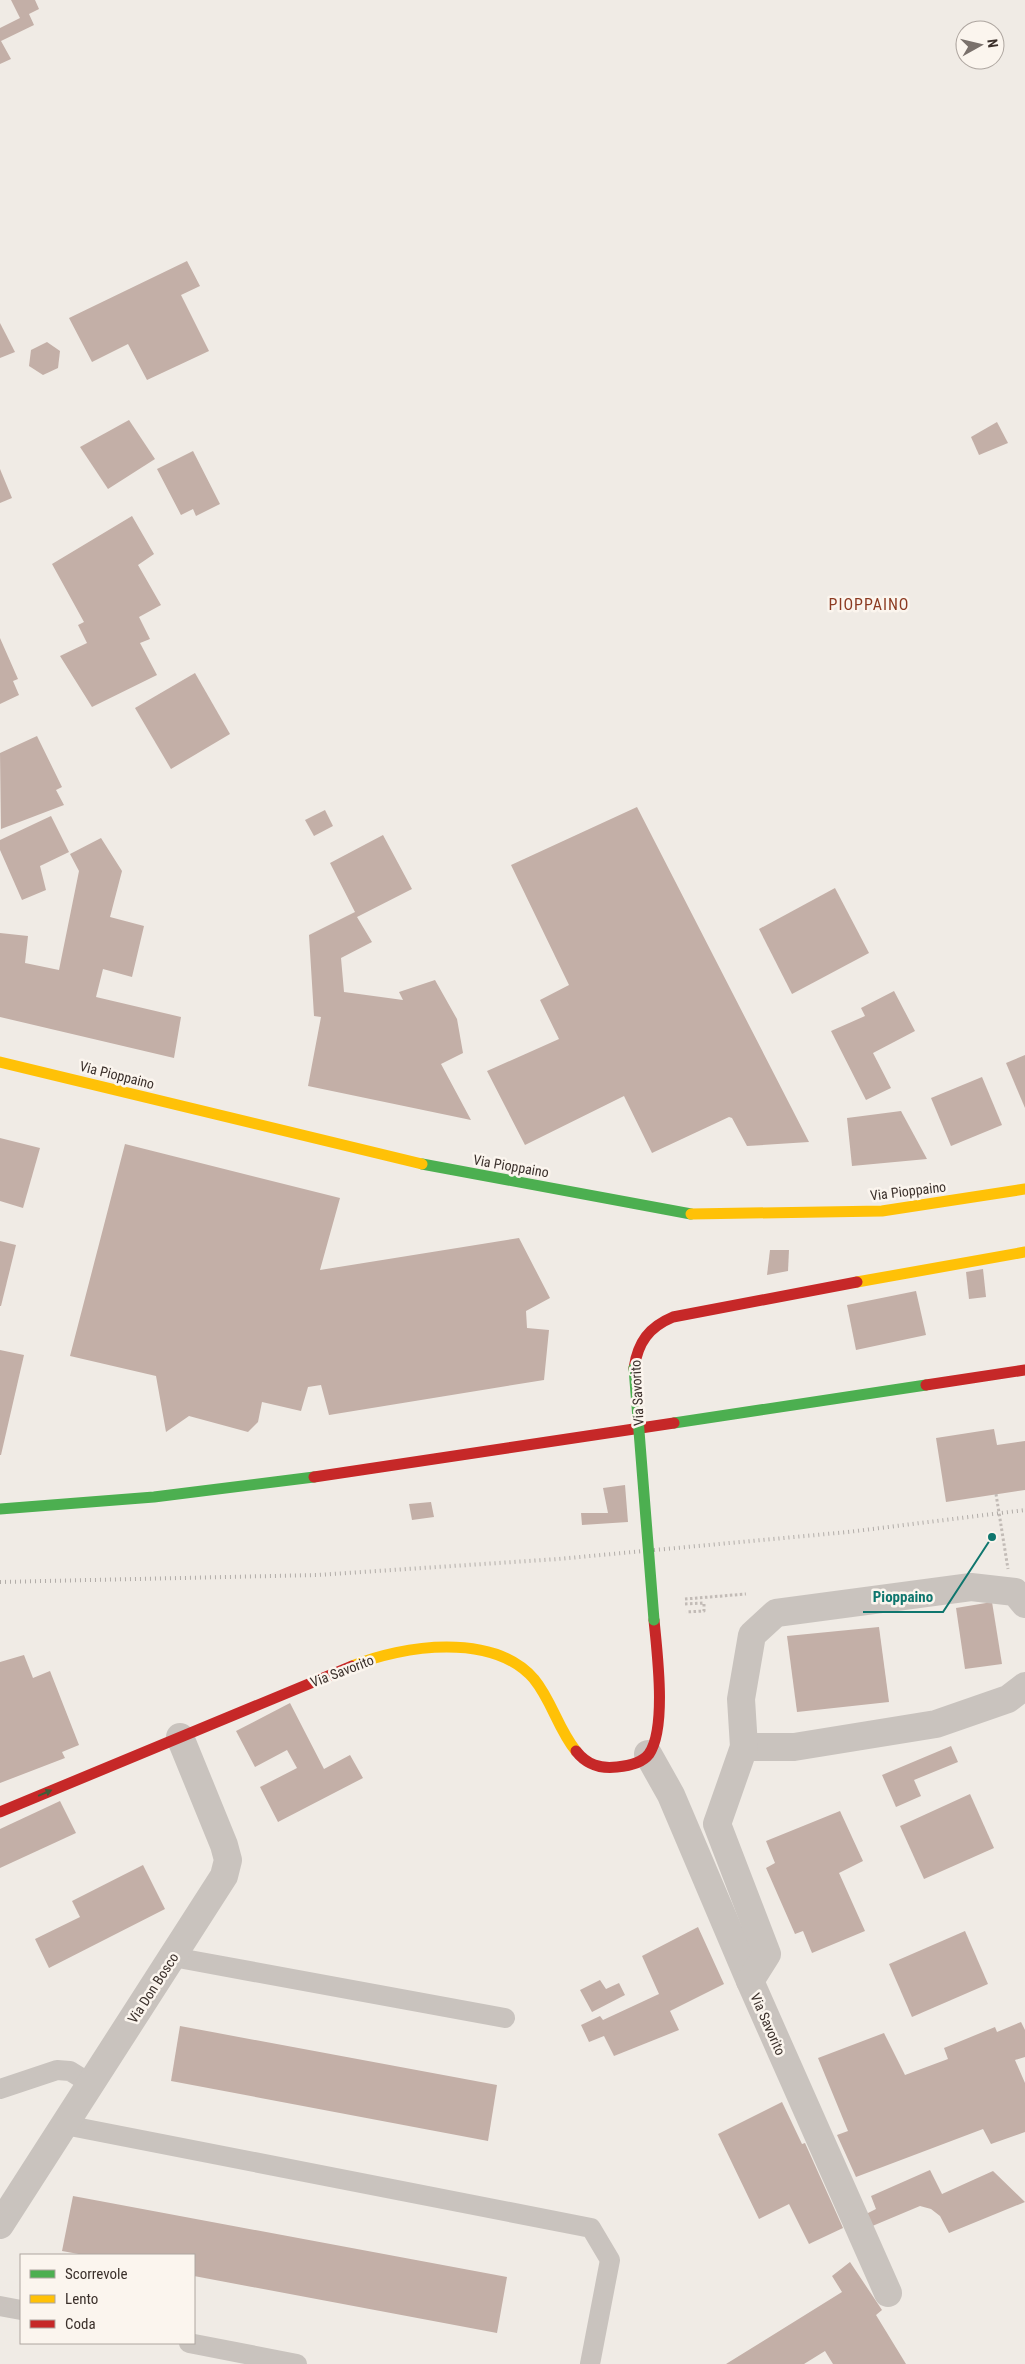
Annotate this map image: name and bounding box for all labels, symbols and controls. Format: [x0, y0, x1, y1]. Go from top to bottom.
north arrow [955, 20, 1005, 70]
text: N [984, 38, 1001, 49]
district label: PIOPPAINO [829, 595, 909, 614]
street label: Via Pioppaino [78, 1058, 156, 1092]
street label: Via Pioppaino [472, 1151, 550, 1181]
street label: Via Pioppaino [869, 1178, 947, 1204]
street label: Via Savorito [627, 1359, 647, 1427]
callout: Pioppaino [863, 1582, 943, 1612]
text: Pioppaino [873, 1588, 933, 1606]
street label: Via Savorito [308, 1652, 376, 1690]
one-way arrow [38, 1789, 52, 1797]
street label: Via Don Bosco [124, 1950, 182, 2026]
street label: Via Savorito [747, 1990, 789, 2058]
legend [20, 2254, 195, 2344]
text: Scorrevole [65, 2265, 127, 2283]
text: Lento [65, 2290, 98, 2308]
text: Coda [65, 2315, 96, 2333]

